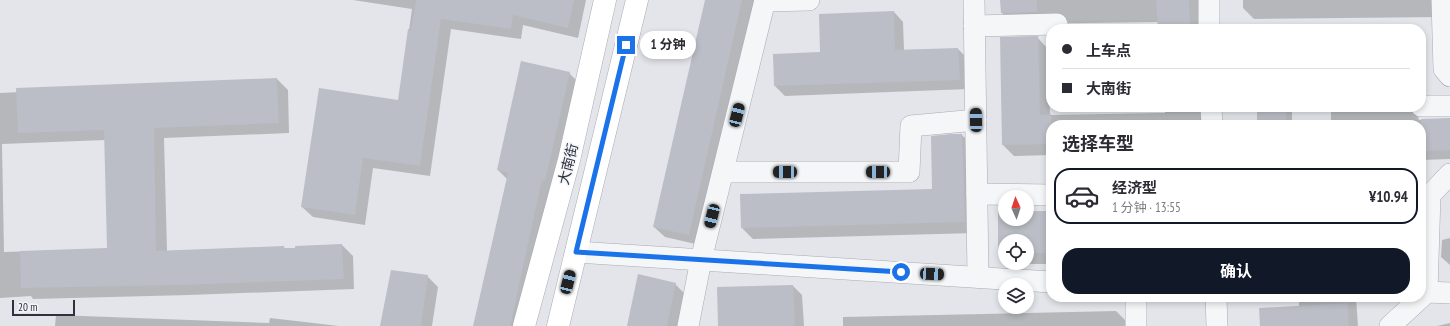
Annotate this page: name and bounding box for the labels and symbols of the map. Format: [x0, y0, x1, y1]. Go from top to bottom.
callout: 1 分钟 [640, 31, 696, 59]
route end [617, 36, 635, 54]
car [728, 102, 746, 128]
car [970, 108, 982, 132]
street label: 大南街 [554, 141, 582, 187]
car [773, 166, 797, 178]
car [866, 166, 890, 178]
north arrow [998, 190, 1034, 226]
car [703, 203, 721, 229]
route start [892, 263, 910, 281]
car [920, 267, 944, 281]
car [559, 269, 577, 295]
scale bar [12, 298, 75, 317]

